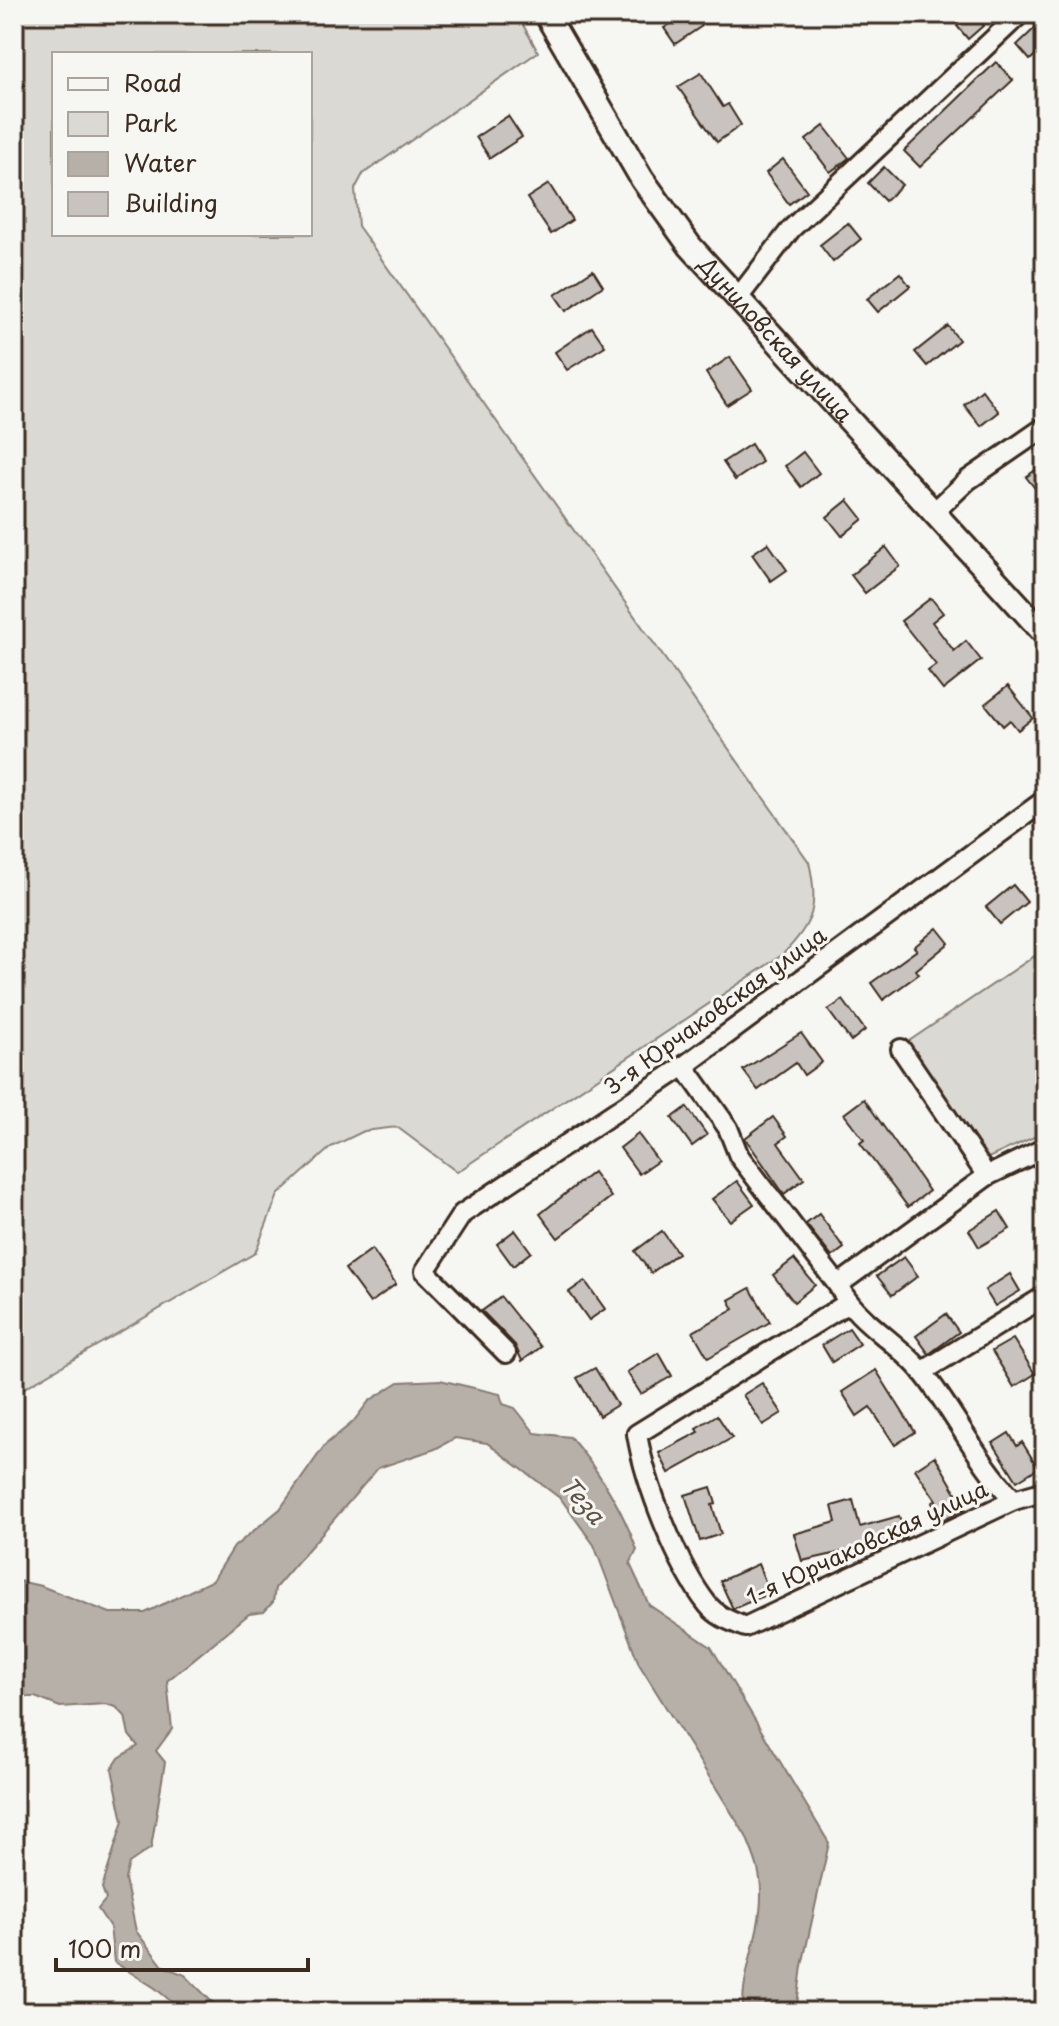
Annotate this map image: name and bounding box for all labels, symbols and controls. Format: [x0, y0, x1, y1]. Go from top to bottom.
legend [52, 52, 312, 236]
text: Road [124, 64, 182, 100]
text: Park [124, 104, 178, 140]
text: Water [124, 144, 197, 180]
text: Building [124, 184, 218, 220]
street label: Дуниловская улица [691, 247, 861, 429]
street label: 3-я Юрчаковская улица [596, 918, 832, 1102]
water label: Теза [553, 1468, 615, 1532]
street label: 1-я Юрчаковская улица [740, 1471, 993, 1612]
scale bar [56, 1922, 308, 1972]
text: 100 m [68, 1930, 141, 1966]

